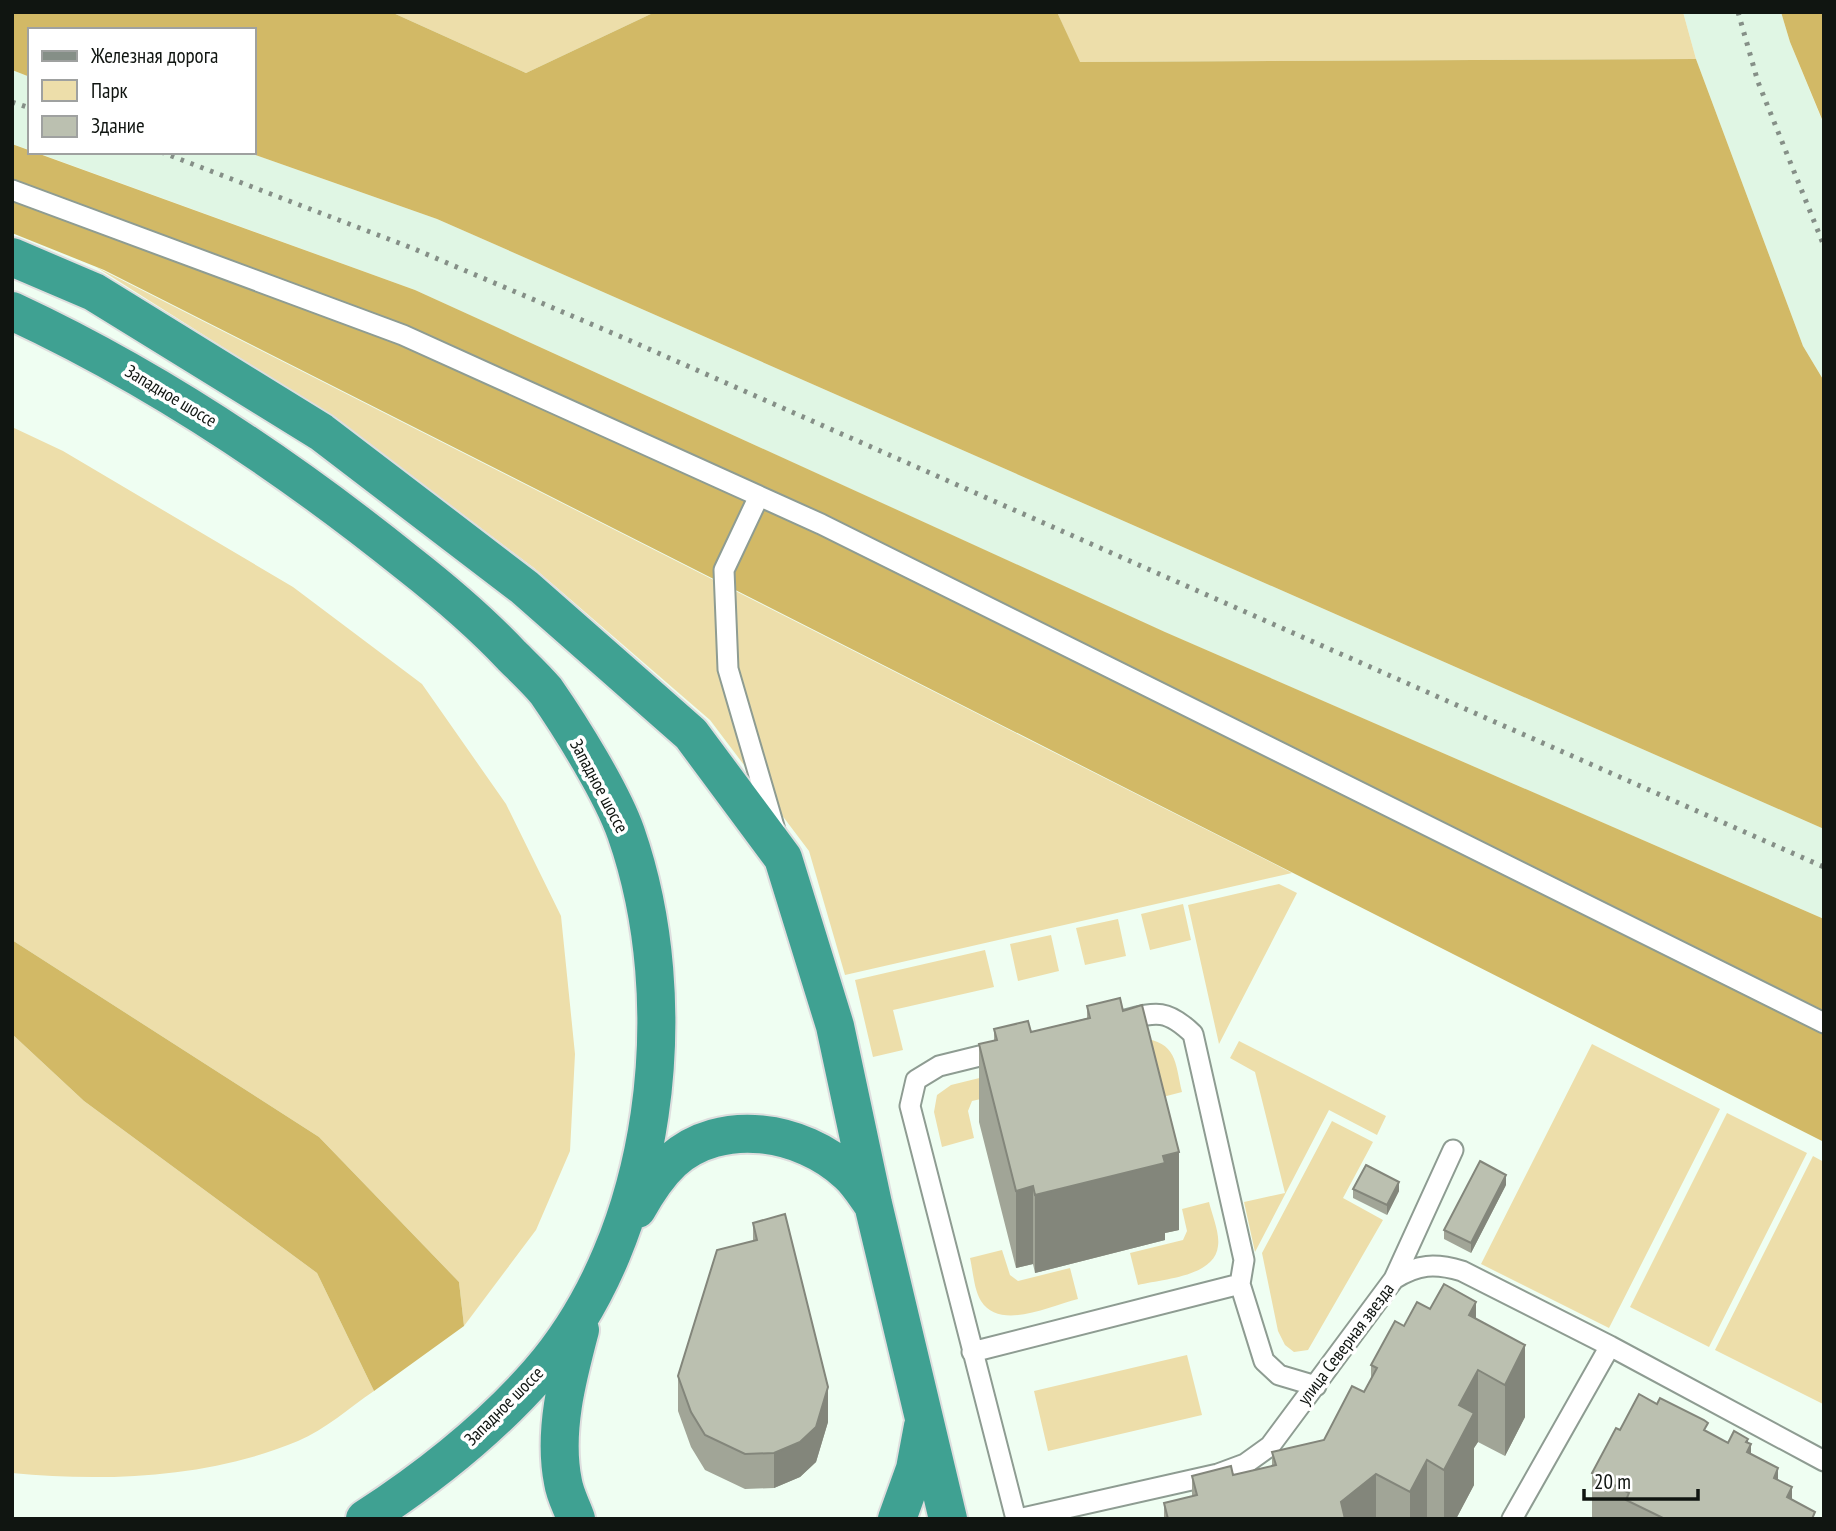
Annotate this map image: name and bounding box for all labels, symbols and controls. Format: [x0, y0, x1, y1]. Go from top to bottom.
legend [28, 28, 256, 154]
text: Железная дорога [90, 42, 218, 69]
text: Парк [91, 77, 128, 104]
text: Здание [91, 112, 145, 139]
street label: Западное шоссе [121, 359, 221, 432]
street label: Западное шоссе [565, 735, 634, 837]
street label: улица Северная звезда [1292, 1278, 1399, 1409]
street label: Западное шоссе [459, 1361, 548, 1450]
scale bar [1584, 1458, 1698, 1502]
text: 20 m [1594, 1468, 1631, 1495]

